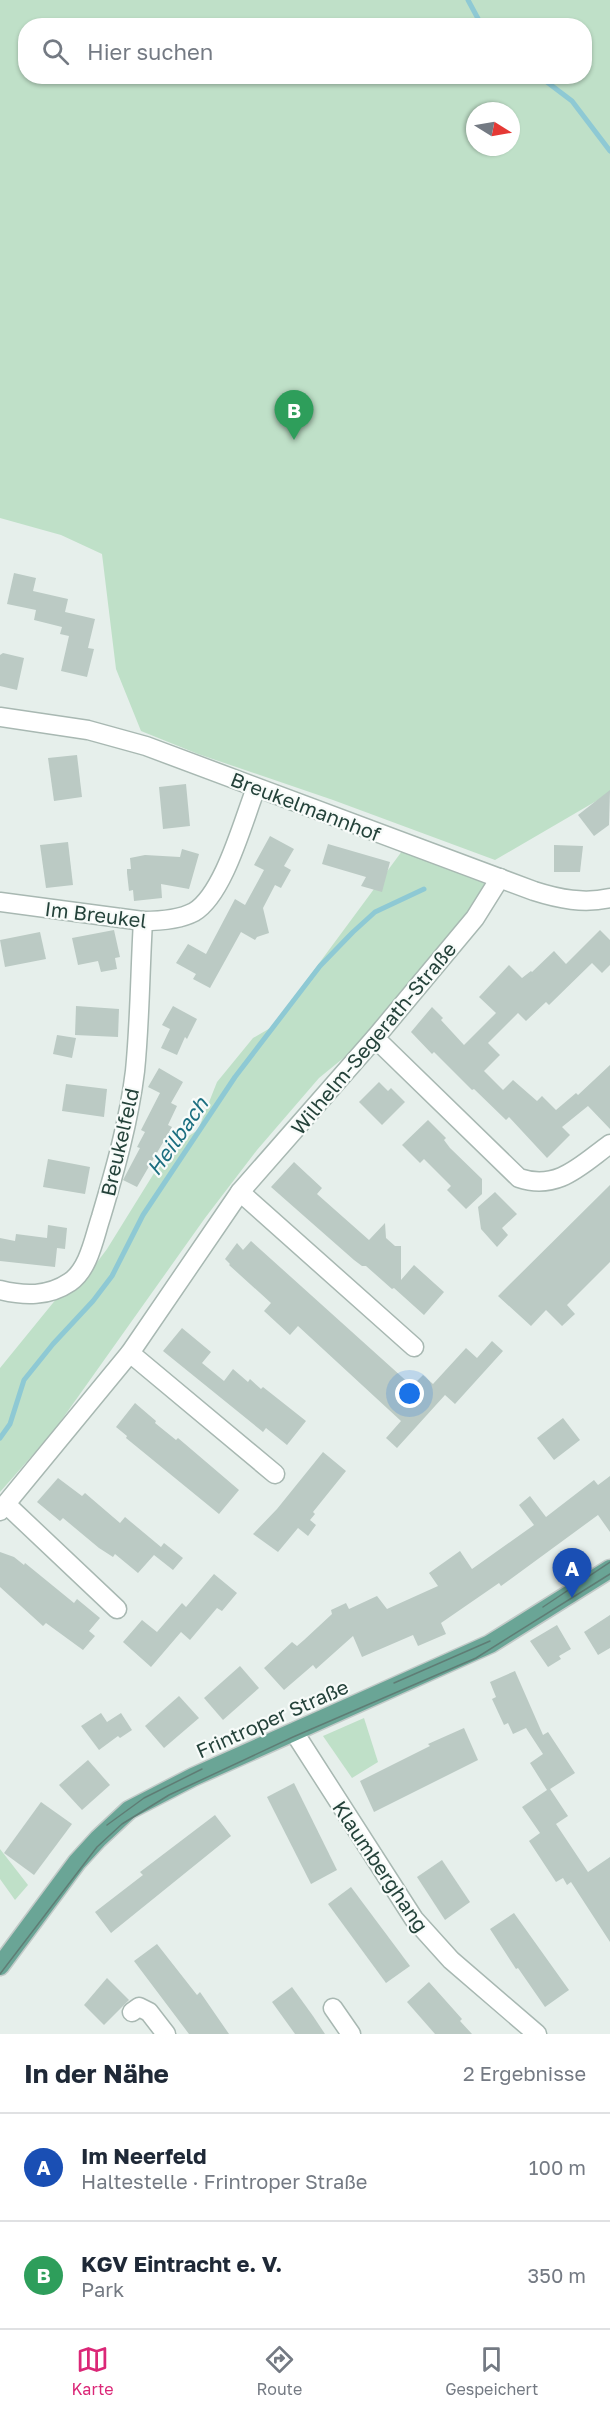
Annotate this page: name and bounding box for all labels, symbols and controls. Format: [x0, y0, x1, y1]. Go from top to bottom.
search box [18, 18, 592, 84]
icon: search [39, 35, 72, 68]
text: Hier suchen [87, 38, 213, 65]
north arrow [466, 102, 520, 156]
pin: B [274, 390, 314, 440]
street label: Breukelmannhof [228, 766, 384, 846]
street label: Im Breukel [44, 896, 148, 932]
street label: Wilhelm-Segerath-Straße [285, 937, 461, 1139]
street label: Breukelfeld [95, 1086, 143, 1198]
water label: Heilbach [141, 1091, 214, 1180]
your location [395, 1379, 424, 1408]
pin: A [552, 1548, 592, 1598]
street label: Frintroper Straße [192, 1674, 352, 1762]
street label: Klaumberghang [328, 1796, 434, 1936]
text: In der Nähe [24, 2058, 169, 2089]
text: 2 Ergebnisse [463, 2061, 586, 2085]
text: Im Neerfeld [81, 2142, 207, 2169]
text: A [36, 2155, 51, 2179]
text: 100 m [529, 2155, 586, 2179]
text: Haltestelle · Frintroper Straße [81, 2169, 367, 2193]
text: KGV Eintracht e. V. [81, 2250, 282, 2277]
text: B [36, 2263, 51, 2287]
text: 350 m [528, 2263, 586, 2287]
text: Park [81, 2277, 124, 2301]
tab: Karte [71, 2343, 114, 2399]
tab: Route [257, 2343, 302, 2399]
tab: Gespeichert [445, 2343, 538, 2399]

